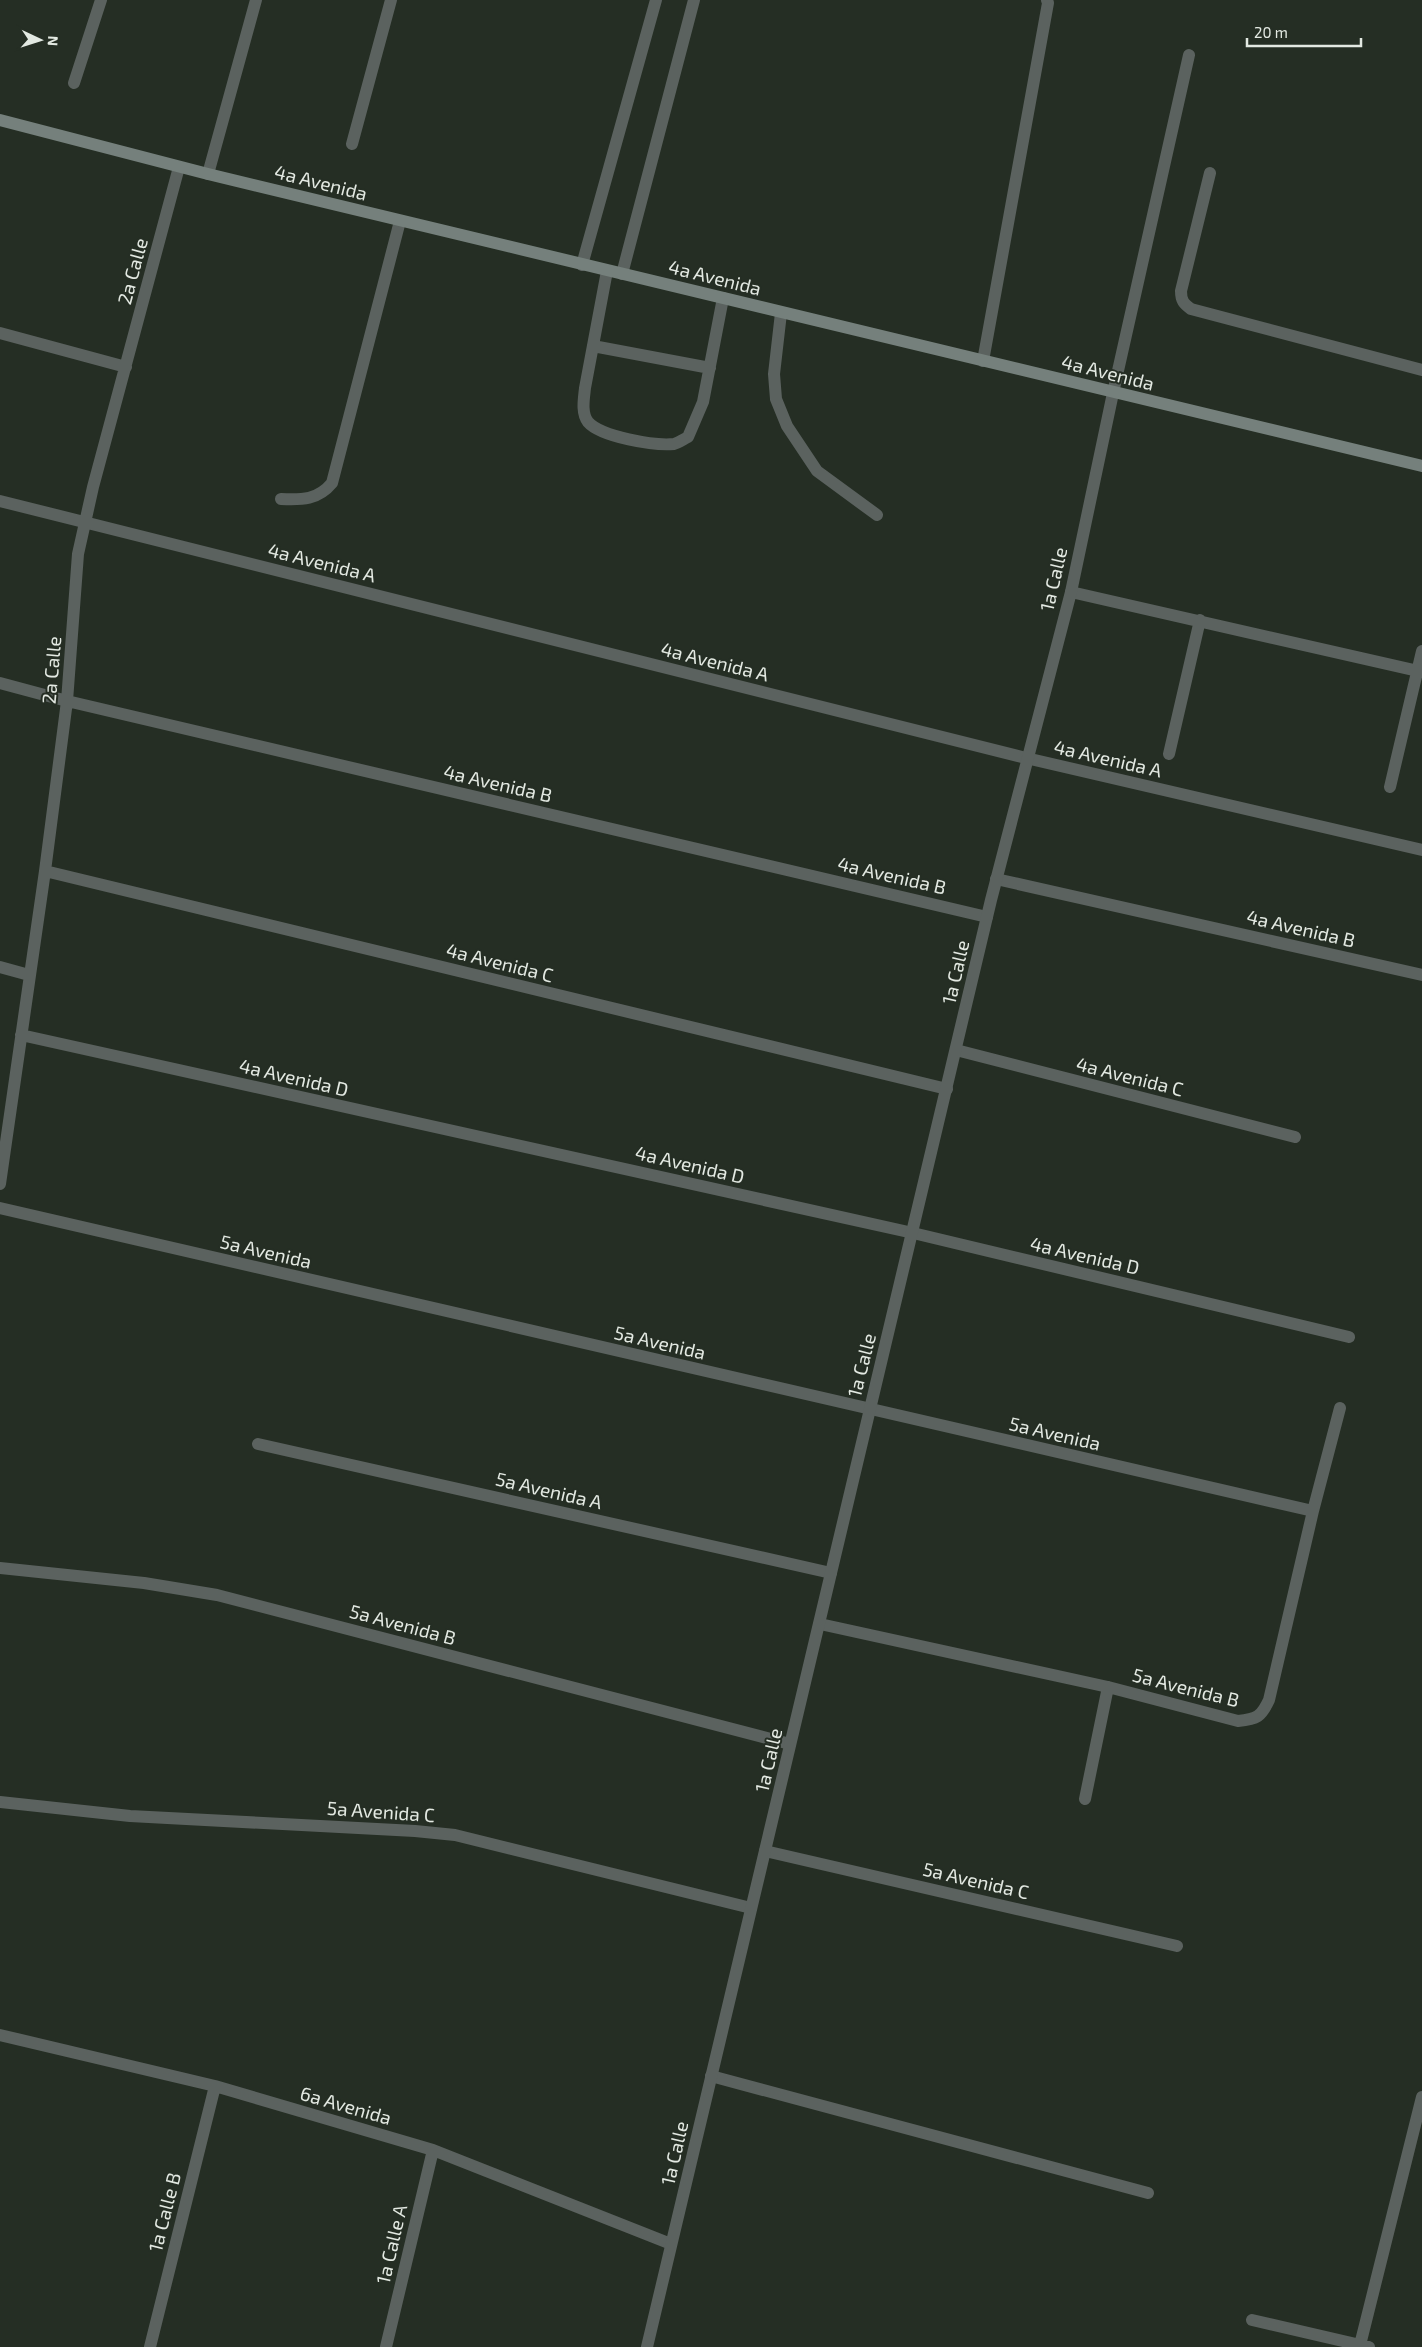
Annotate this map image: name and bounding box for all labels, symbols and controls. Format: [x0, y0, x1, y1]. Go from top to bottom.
north arrow [15, 15, 65, 65]
scale bar [1247, 15, 1361, 47]
text: 20 m [1254, 23, 1288, 41]
text: N [45, 35, 62, 47]
street label: 4a Avenida [272, 159, 370, 205]
street label: 2a Calle [112, 235, 152, 307]
street label: 4a Avenida [666, 254, 764, 300]
street label: 4a Avenida [1059, 349, 1157, 395]
street label: 4a Avenida A [266, 538, 378, 587]
street label: 1a Calle [1034, 545, 1072, 613]
street label: 2a Calle [37, 635, 65, 705]
street label: 4a Avenida A [659, 637, 771, 686]
street label: 4a Avenida A [1052, 734, 1164, 782]
street label: 4a Avenida B [442, 759, 554, 807]
street label: 4a Avenida B [836, 851, 948, 899]
street label: 4a Avenida B [1245, 904, 1357, 952]
street label: 4a Avenida C [444, 938, 556, 986]
street label: 1a Calle [936, 938, 974, 1006]
street label: 4a Avenida C [1074, 1052, 1186, 1100]
street label: 4a Avenida D [237, 1053, 351, 1101]
street label: 4a Avenida D [633, 1140, 747, 1188]
street label: 5a Avenida [218, 1229, 314, 1273]
street label: 4a Avenida D [1028, 1231, 1142, 1279]
street label: 5a Avenida [612, 1320, 708, 1364]
street label: 1a Calle [842, 1331, 880, 1399]
street label: 5a Avenida [1007, 1411, 1103, 1455]
street label: 5a Avenida A [493, 1467, 605, 1513]
street label: 5a Avenida B [347, 1599, 459, 1649]
street label: 5a Avenida B [1130, 1663, 1242, 1711]
street label: 1a Calle [749, 1726, 787, 1794]
street label: 5a Avenida C [326, 1796, 436, 1826]
street label: 5a Avenida C [921, 1857, 1031, 1903]
street label: 6a Avenida [298, 2081, 394, 2129]
street label: 1a Calle [655, 2119, 693, 2187]
street label: 1a Calle B [143, 2170, 185, 2254]
street label: 1a Calle A [371, 2202, 411, 2286]

